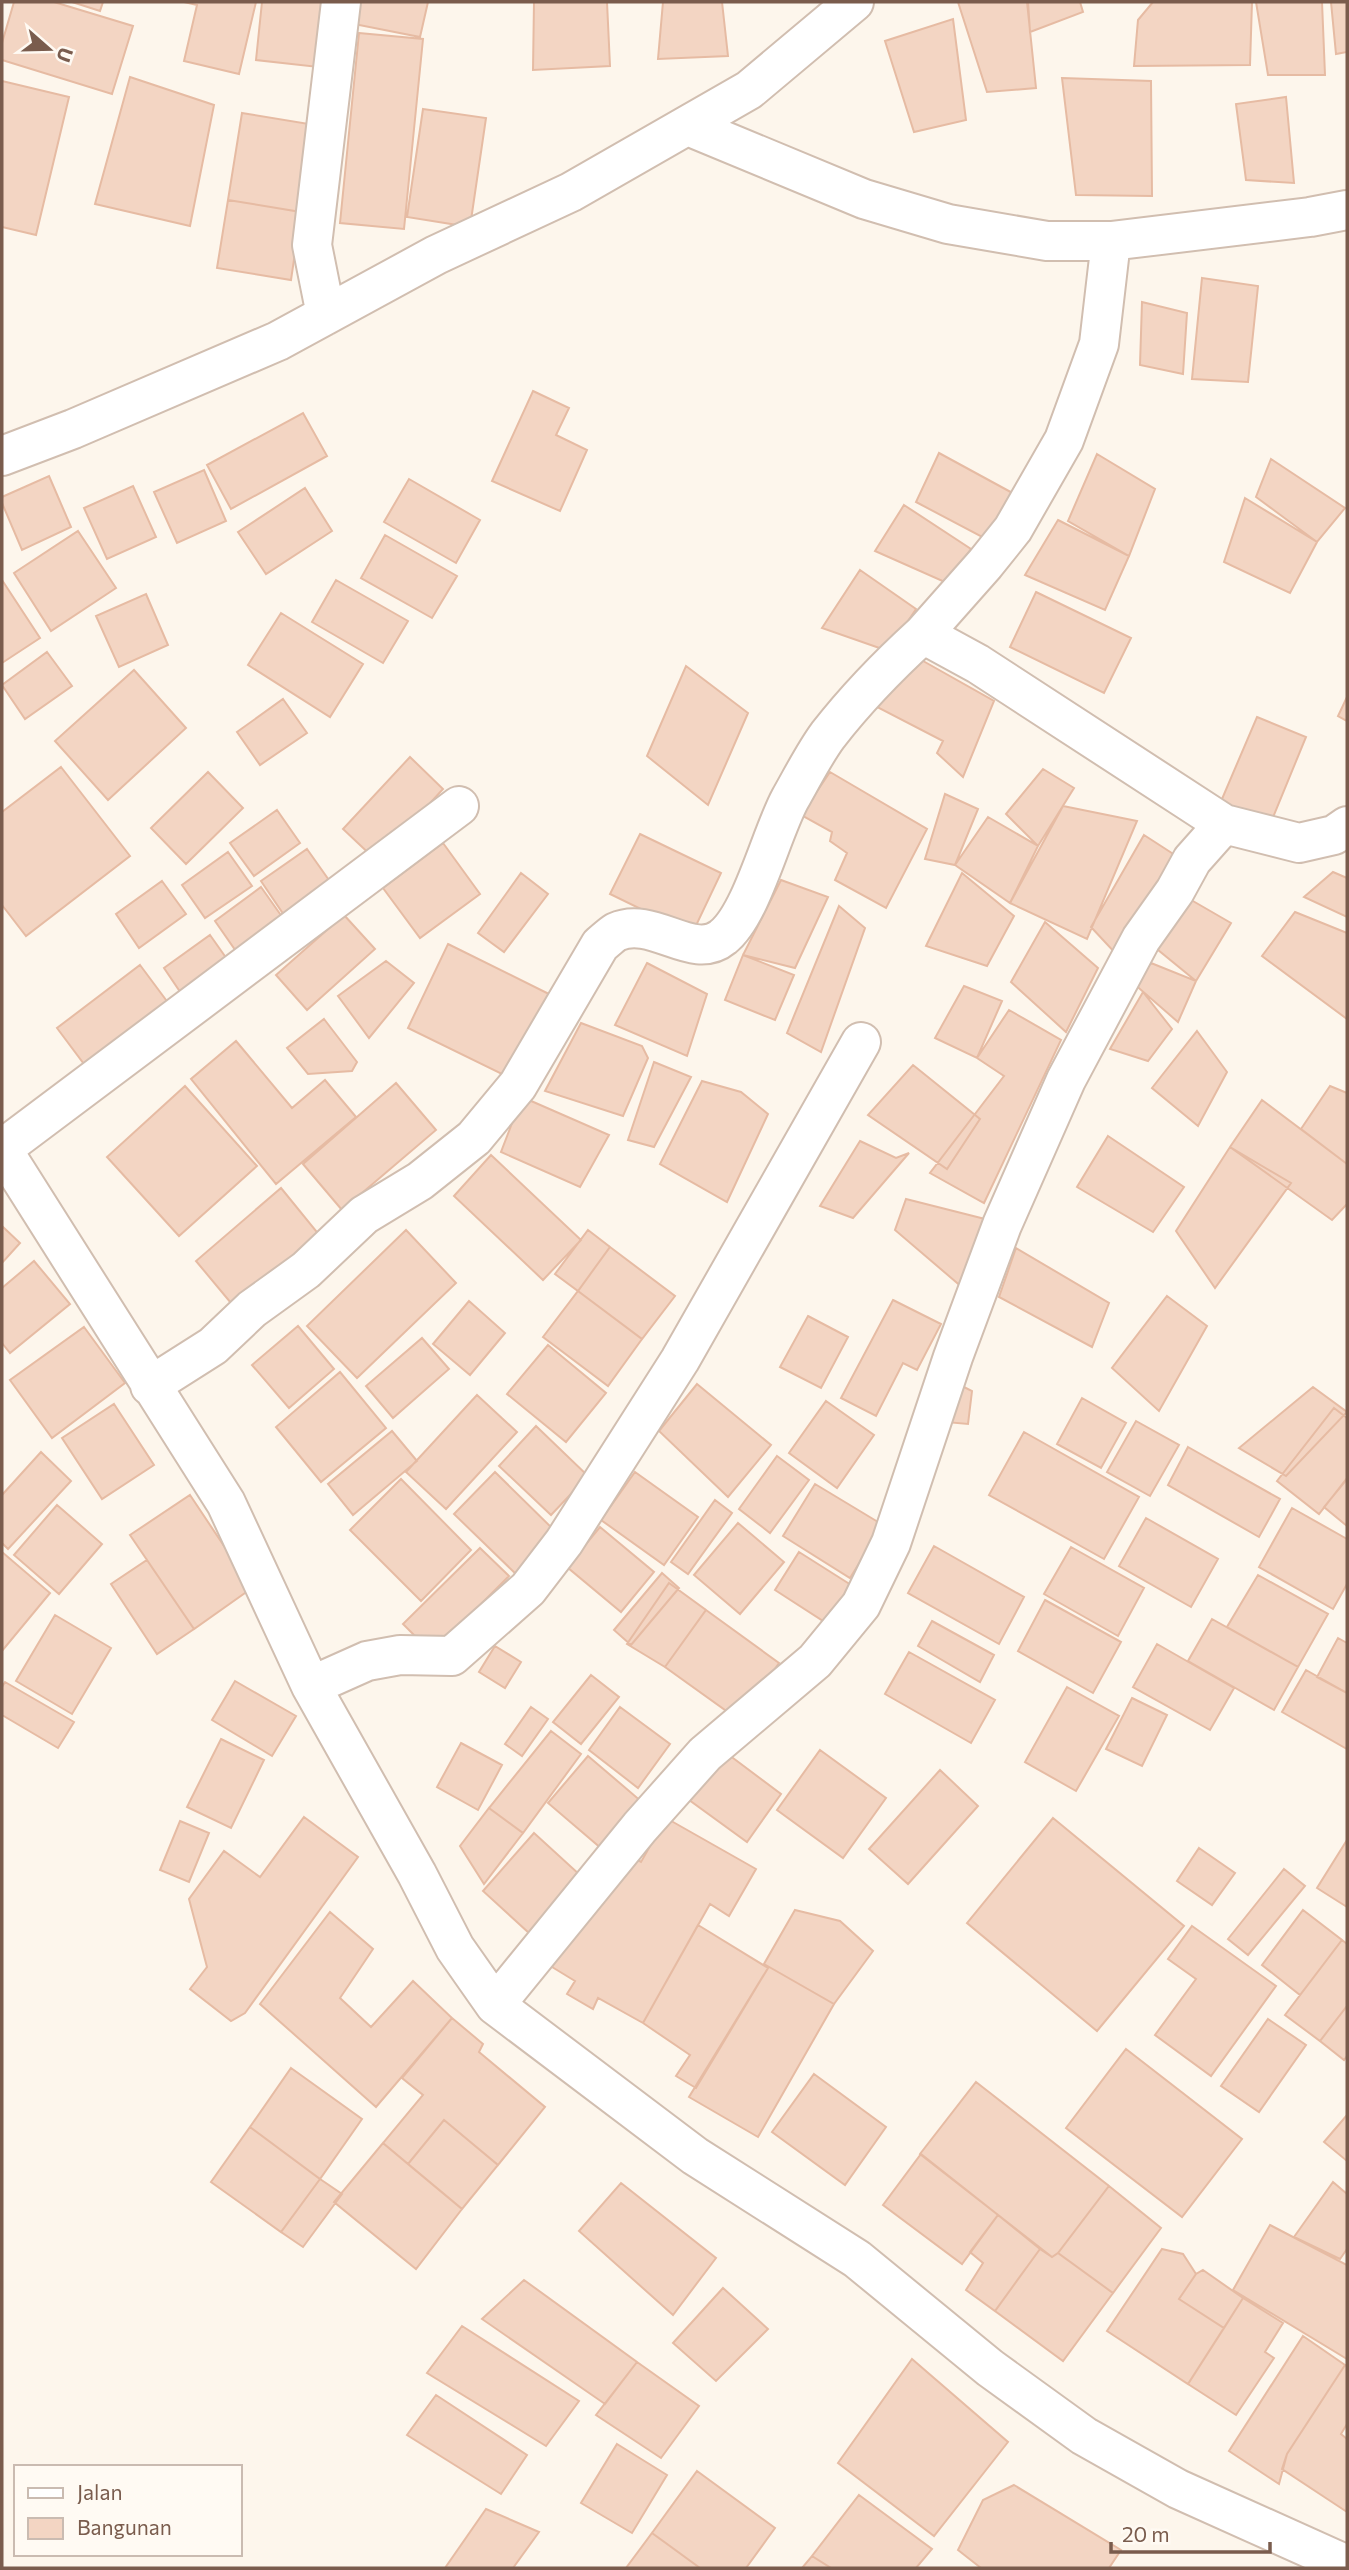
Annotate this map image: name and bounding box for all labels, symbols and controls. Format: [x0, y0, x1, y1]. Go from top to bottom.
north arrow [14, 14, 84, 84]
text: U [52, 45, 79, 65]
legend [14, 2465, 242, 2556]
text: Jalan [77, 2479, 122, 2504]
scale bar [1111, 2510, 1270, 2554]
text: Bangunan [77, 2514, 172, 2539]
text: 20 m [1122, 2521, 1170, 2546]

